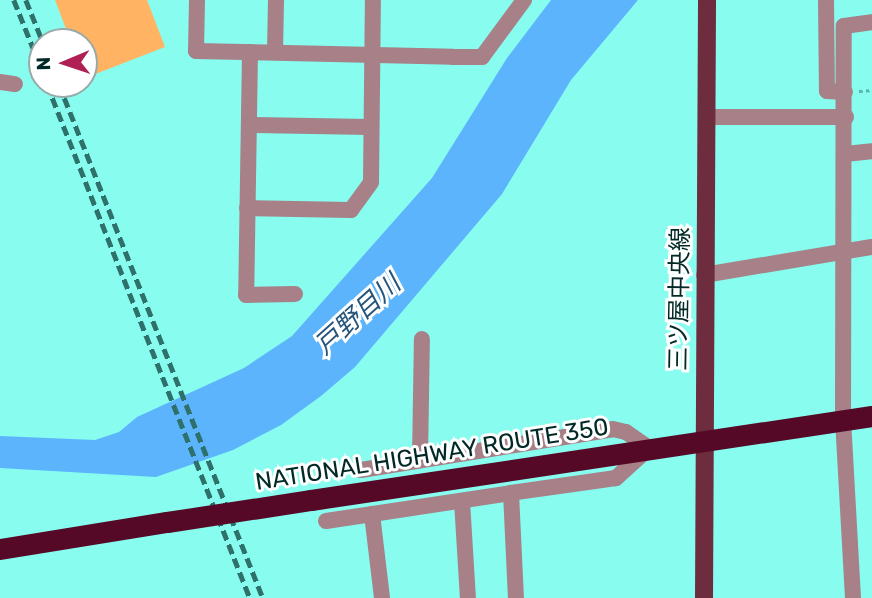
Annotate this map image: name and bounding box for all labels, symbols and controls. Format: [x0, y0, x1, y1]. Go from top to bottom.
north arrow [28, 28, 98, 98]
text: N [32, 56, 55, 71]
street label: 三ツ屋中央線 [664, 227, 696, 371]
water label: 戸野目川 [309, 269, 407, 361]
street label: NATIONAL HIGHWAY ROUTE 350 [253, 413, 611, 497]

